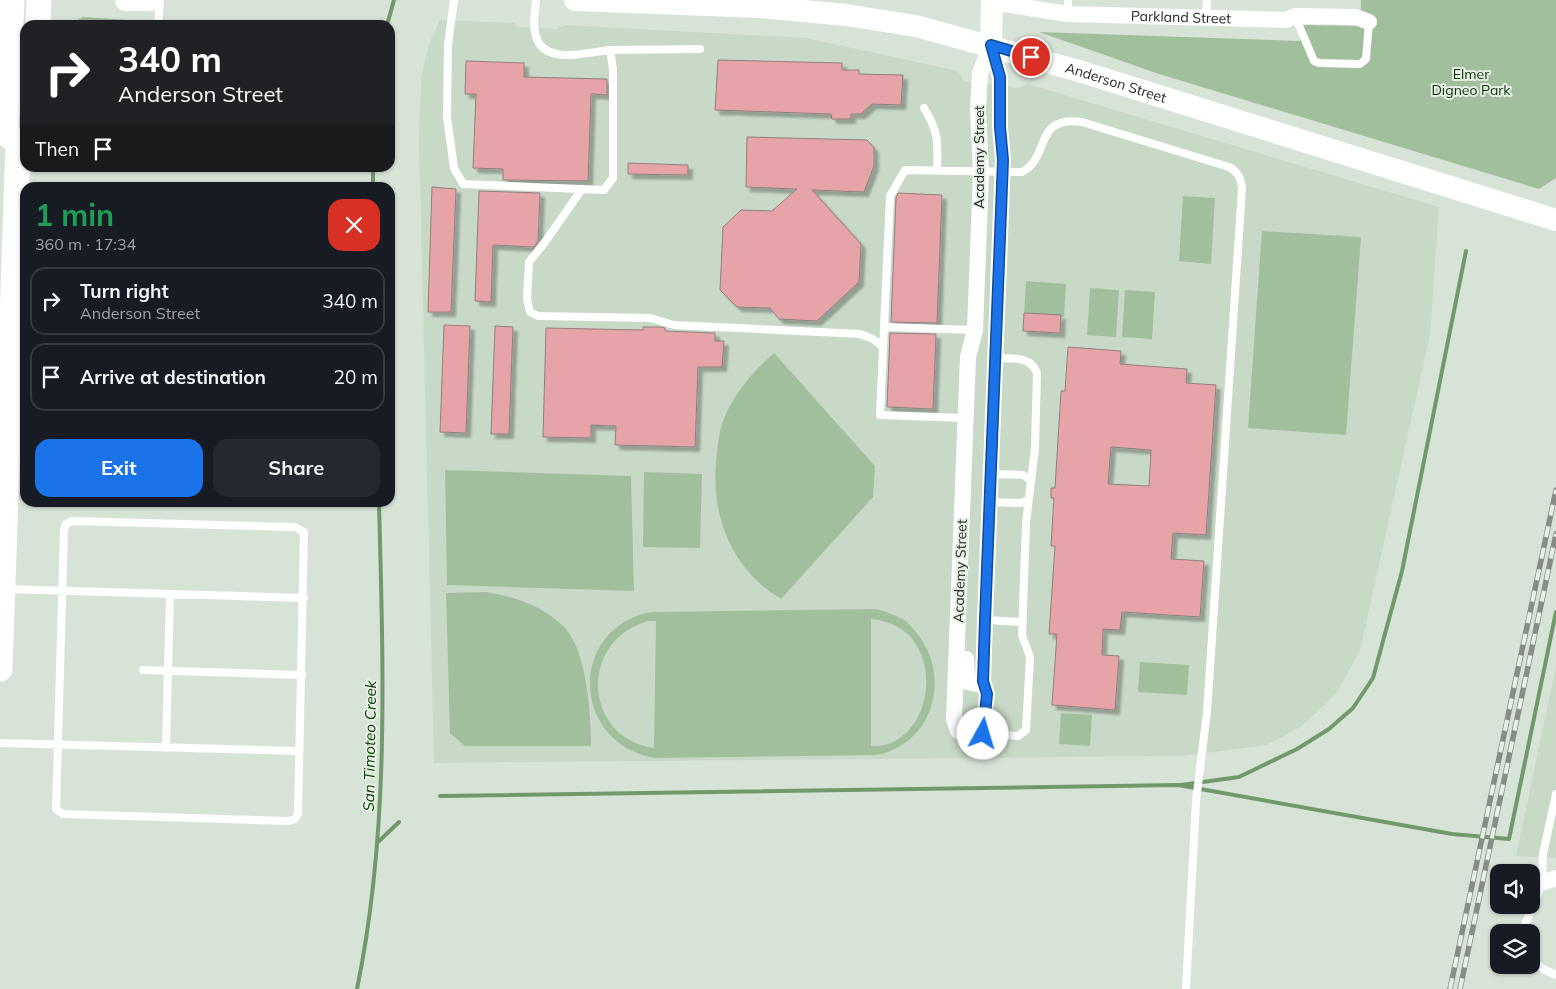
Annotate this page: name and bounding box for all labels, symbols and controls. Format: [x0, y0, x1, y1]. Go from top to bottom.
street label: Parkland Street [1131, 7, 1231, 27]
pin [1010, 36, 1052, 78]
text: 340 m [118, 37, 222, 81]
icon: right [35, 40, 100, 105]
icon: arrive [1017, 43, 1045, 71]
street label: Anderson Street [1063, 59, 1169, 107]
park label: Elmer Digneo Park [1431, 65, 1511, 99]
text: Anderson Street [118, 80, 283, 108]
street label: Academy Street [970, 105, 988, 209]
icon: arrive [89, 135, 117, 163]
text: Then [35, 137, 79, 161]
text: 1 min [35, 196, 114, 234]
button: close [328, 199, 380, 251]
text: 360 m · 17:34 [35, 234, 136, 254]
text: Turn right [80, 279, 169, 303]
icon: right [37, 287, 65, 315]
text: 340 m [322, 289, 378, 313]
text: Anderson Street [80, 303, 200, 323]
icon: arrive [37, 363, 65, 391]
text: Arrive at destination [80, 365, 266, 389]
text: 20 m [334, 365, 378, 389]
button: Exit [35, 439, 203, 497]
button: Share [213, 439, 380, 497]
street label: Academy Street [949, 519, 971, 623]
water label: San Timoteo Creek [359, 679, 380, 812]
position arrow [956, 707, 1008, 759]
map controls [1490, 864, 1540, 974]
button: sound [1490, 864, 1540, 914]
button: layers [1490, 924, 1540, 974]

